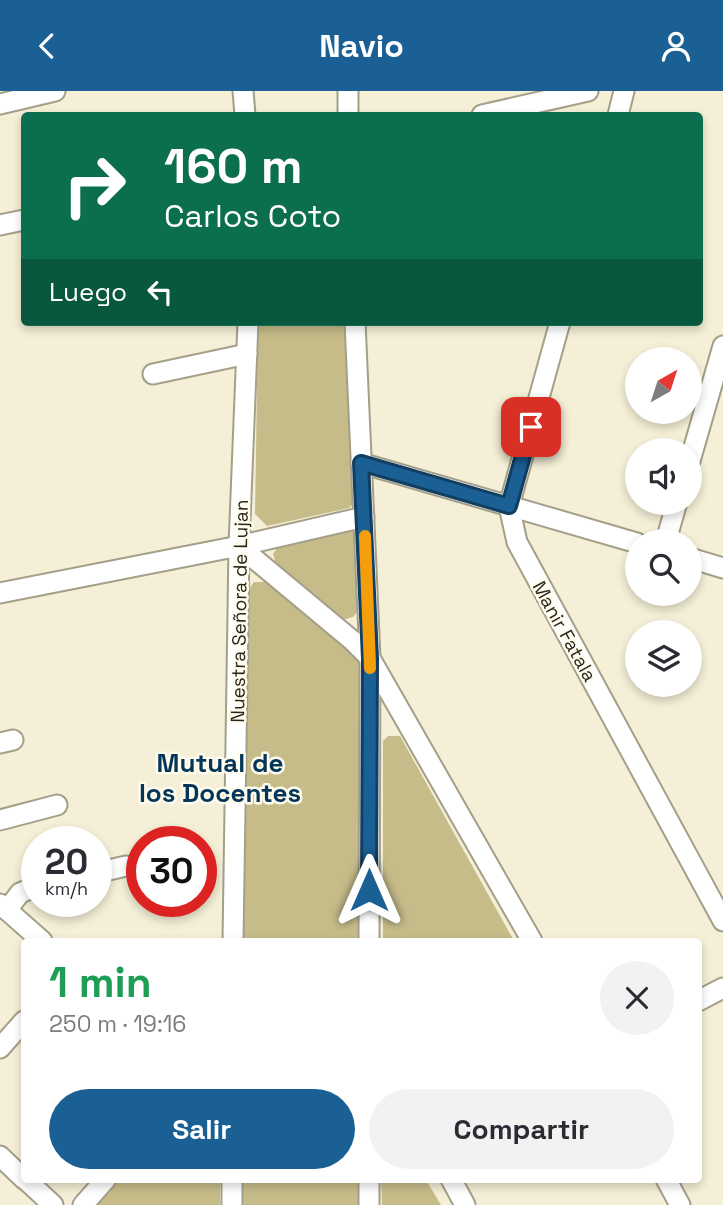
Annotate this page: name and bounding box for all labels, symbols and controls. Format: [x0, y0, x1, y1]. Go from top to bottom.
text: Navio [319, 26, 404, 66]
icon: back [28, 27, 66, 65]
icon: person [657, 27, 695, 65]
text: 160 m [164, 135, 302, 197]
icon: right [49, 140, 140, 231]
text: Carlos Coto [164, 196, 341, 236]
icon: left [141, 273, 179, 311]
text: Luego [49, 275, 127, 309]
north arrow [625, 347, 702, 423]
map controls [625, 347, 702, 697]
pin [501, 397, 561, 457]
icon: arrive [512, 408, 550, 446]
button: sound [625, 438, 702, 515]
street label: Nuestra Señora de Lujan [225, 499, 254, 723]
button: search [625, 529, 702, 606]
street label: Manir Fatala [527, 576, 603, 686]
button: layers [625, 620, 702, 697]
district label: Mutual de los Docentes [139, 746, 301, 810]
speed limit sign: 30 [126, 826, 217, 917]
text: 20 [45, 840, 88, 884]
position arrow [332, 853, 406, 927]
text: km/h [45, 877, 88, 900]
text: 1 min [49, 956, 152, 1009]
button: close [600, 961, 674, 1035]
text: 250 m · 19:16 [49, 1009, 186, 1039]
button: Salir [49, 1089, 355, 1169]
button: Compartir [369, 1089, 674, 1169]

